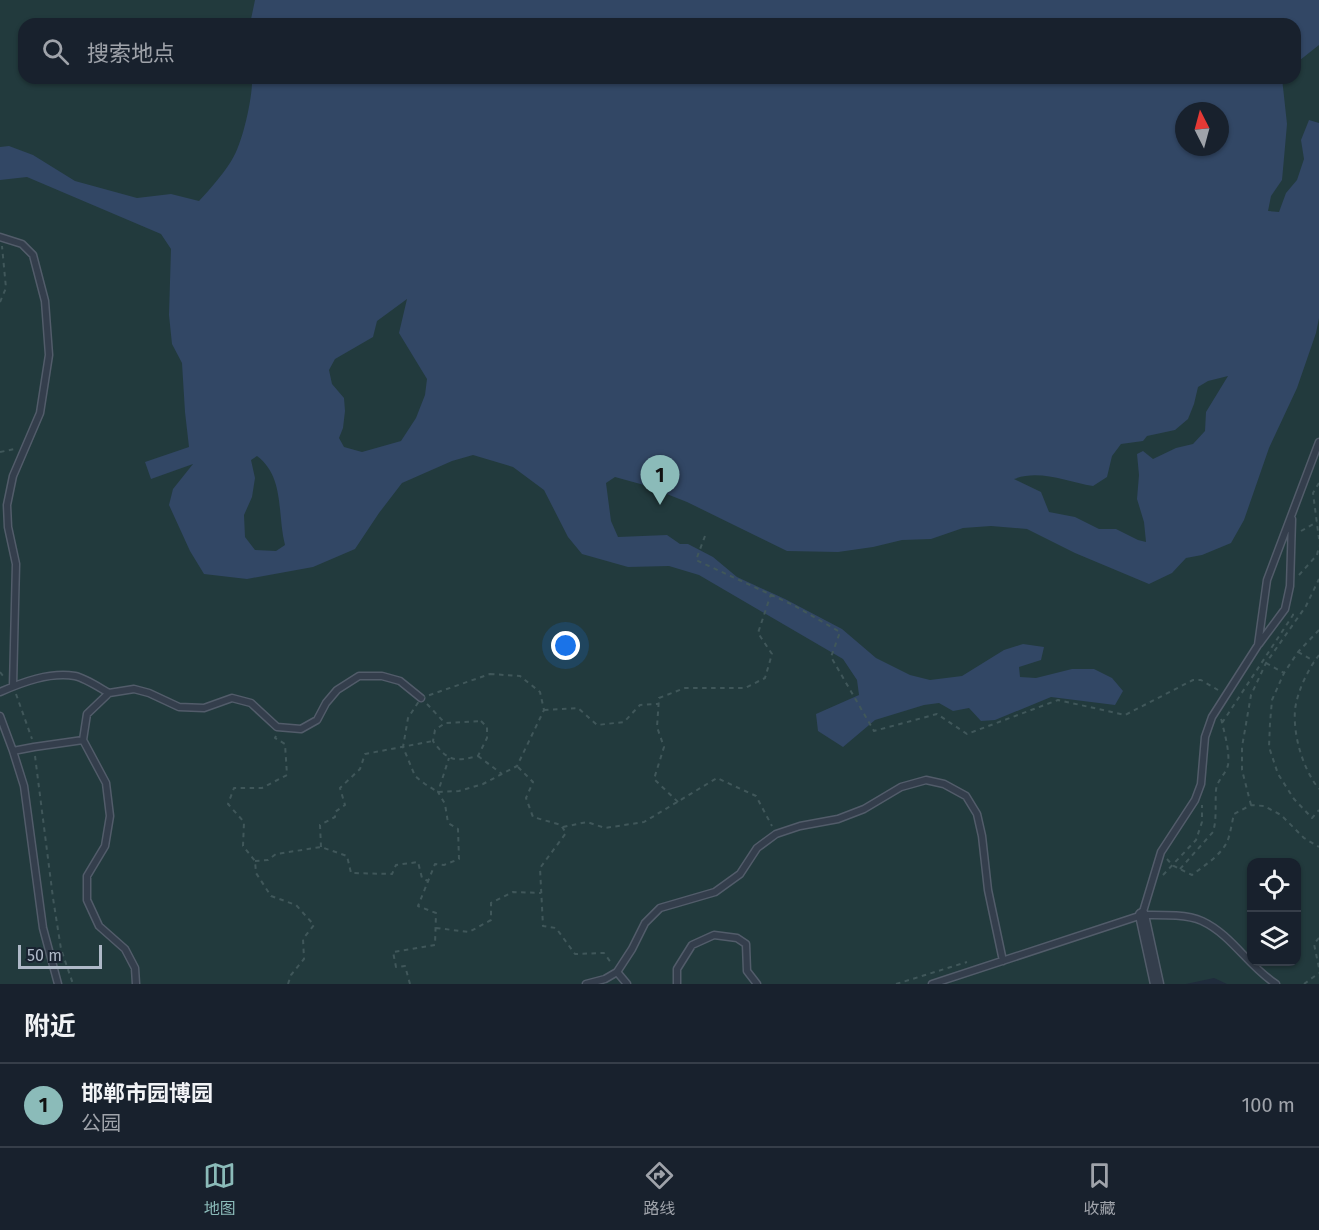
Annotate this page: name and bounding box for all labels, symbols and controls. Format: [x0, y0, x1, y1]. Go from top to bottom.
search box [18, 18, 1301, 84]
icon: search [39, 35, 72, 68]
text: 搜索地点 [87, 40, 175, 67]
north arrow [1175, 102, 1229, 156]
pin: 1 [640, 456, 680, 505]
your location [551, 631, 580, 660]
map controls [1247, 858, 1301, 966]
button: locate [1247, 858, 1301, 912]
button: layers [1247, 912, 1301, 966]
scale bar [18, 942, 102, 970]
text: 50 m [27, 946, 62, 965]
text: 附近 [24, 1011, 76, 1042]
text: 邯郸市园博园 [81, 1080, 213, 1107]
text: 1 [39, 1093, 48, 1117]
text: 100 m [1242, 1093, 1295, 1117]
text: 公园 [81, 1111, 121, 1135]
tab: 地图 [203, 1159, 236, 1219]
tab: 路线 [643, 1159, 676, 1219]
tab: 收藏 [1083, 1159, 1116, 1219]

